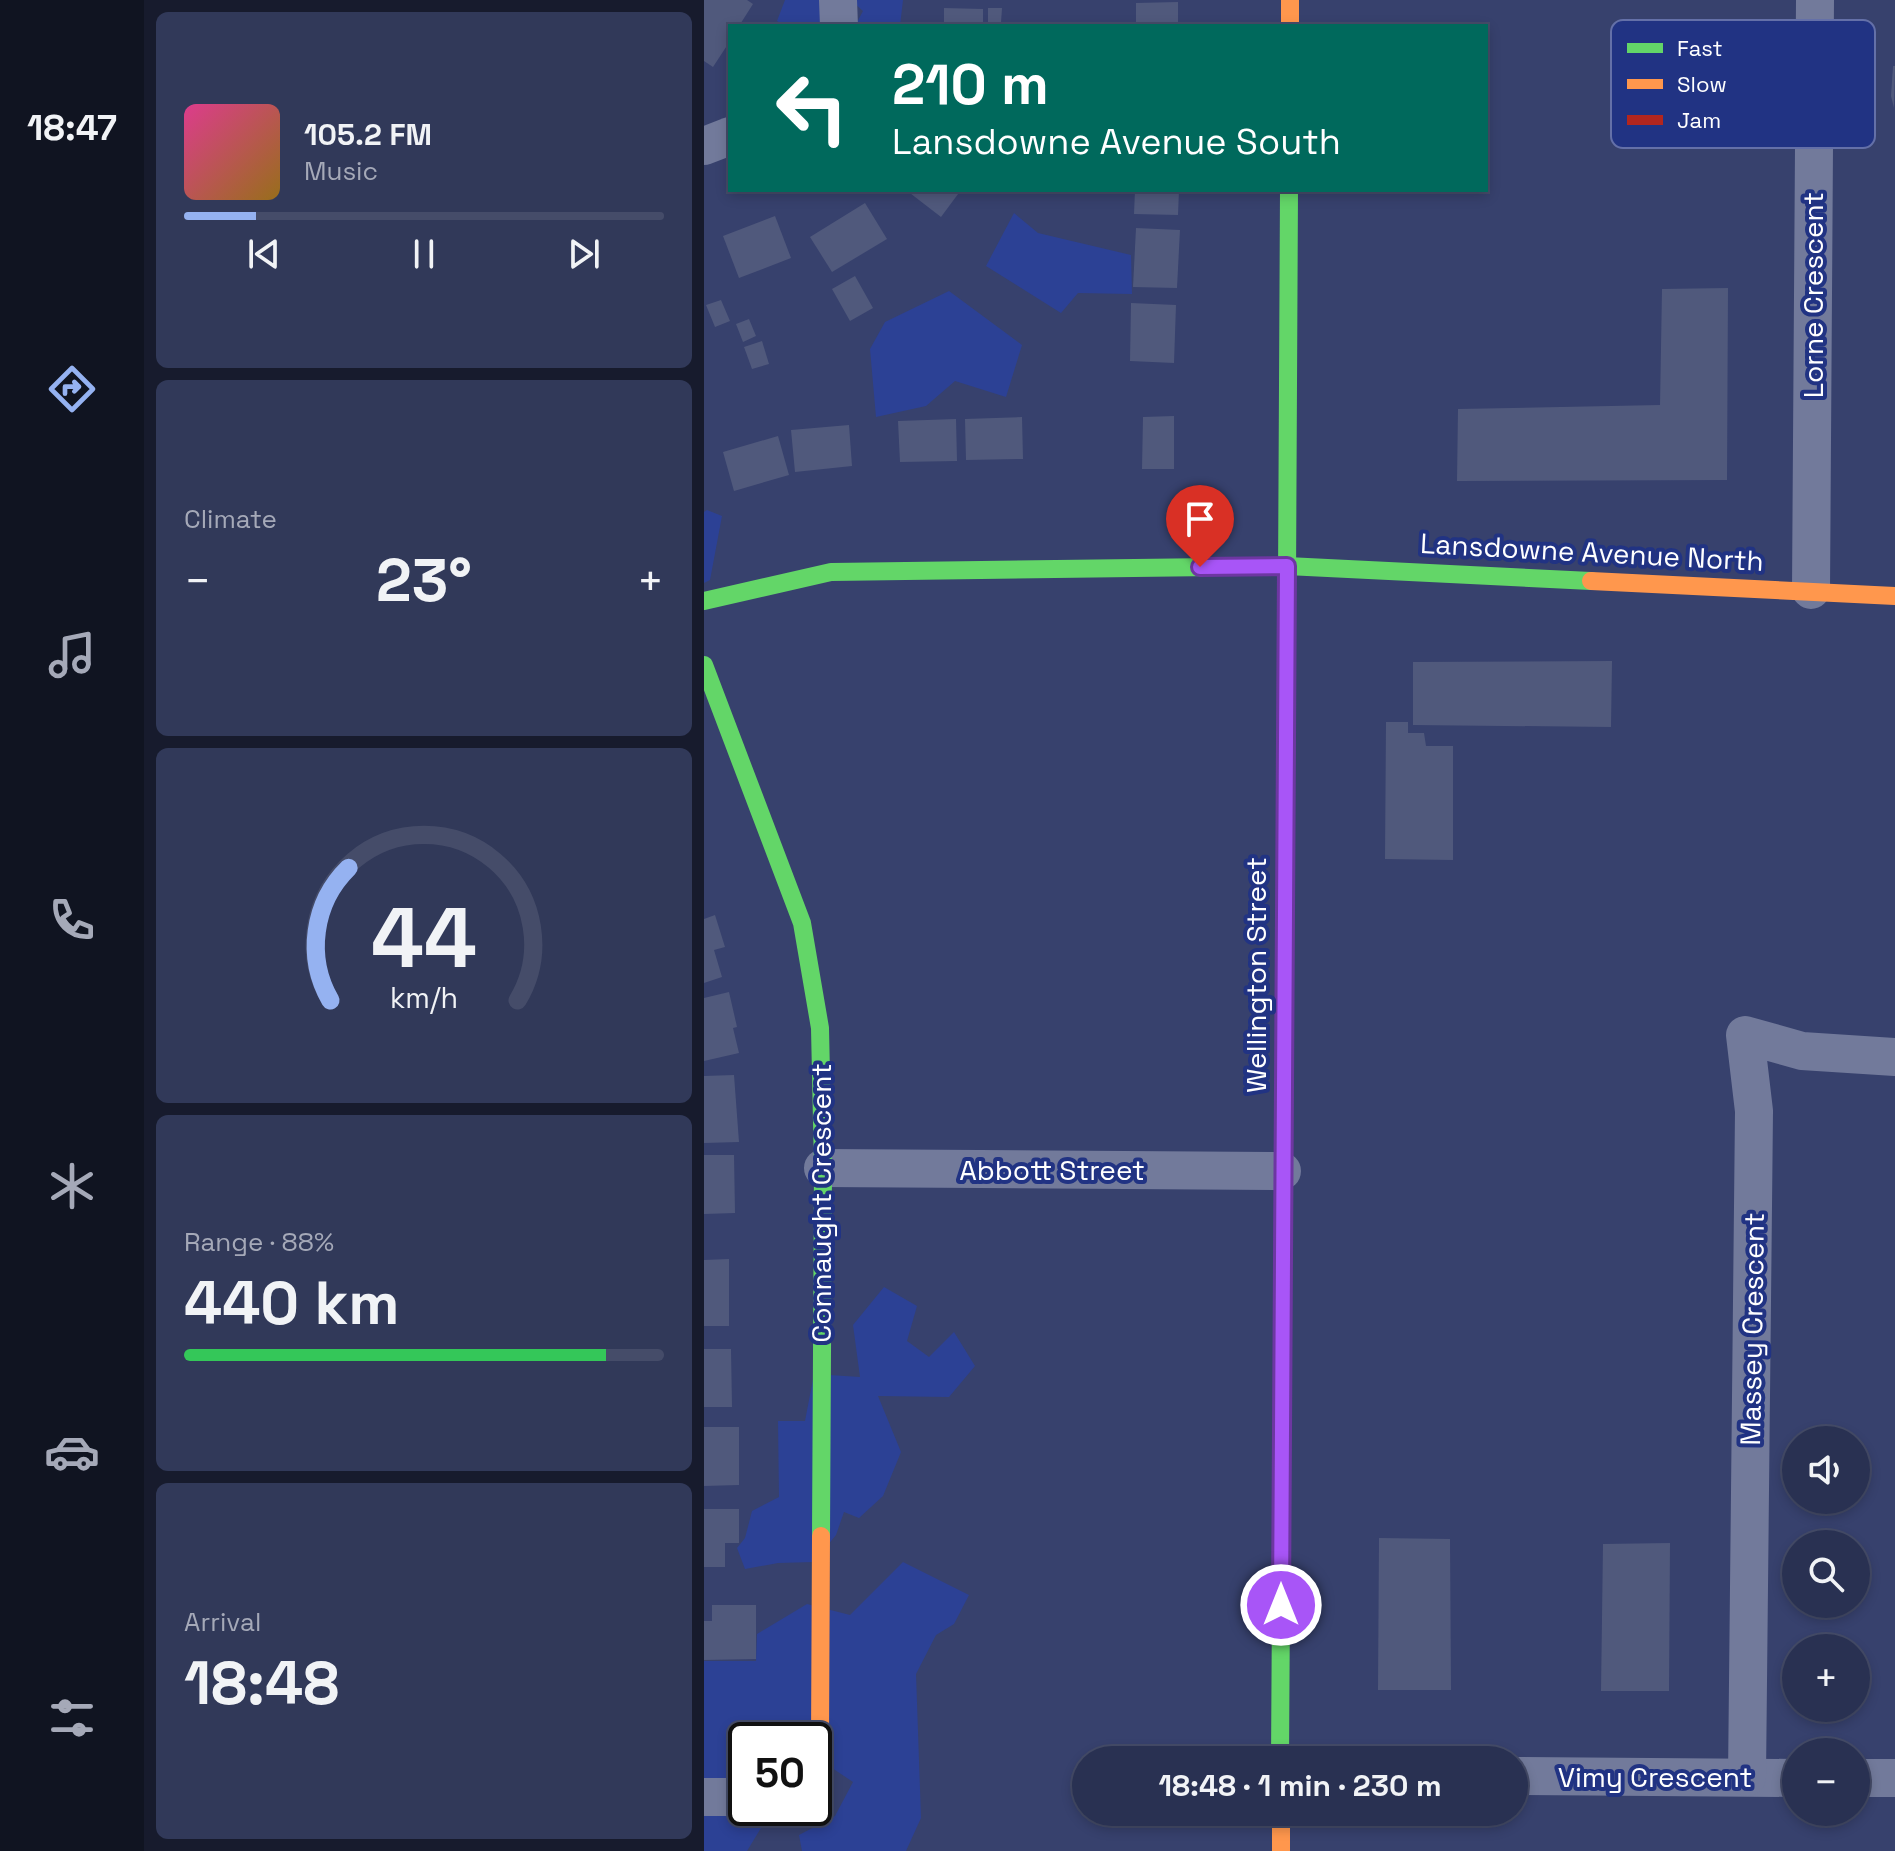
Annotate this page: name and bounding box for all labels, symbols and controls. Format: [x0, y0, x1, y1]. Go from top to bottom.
legend [1611, 20, 1875, 148]
text: Fast [1677, 34, 1723, 62]
text: 210 m [892, 49, 1049, 120]
icon: left [760, 56, 864, 160]
text: Slow [1677, 70, 1727, 98]
text: 18:47 [27, 105, 117, 151]
text: Jam [1677, 106, 1721, 134]
text: 105.2 FM [304, 115, 432, 154]
text: Lansdowne Avenue South [892, 119, 1341, 165]
text: Music [304, 154, 378, 188]
street label: Lorne Crescent [1795, 192, 1831, 398]
icon: previous [242, 232, 286, 276]
icon: pause [402, 232, 446, 276]
icon: next [562, 232, 606, 276]
icon: directions [44, 361, 100, 417]
pin [1166, 485, 1234, 567]
icon: arrive [1178, 497, 1222, 541]
text: Climate [184, 502, 277, 536]
street label: Lansdowne Avenue North [1419, 525, 1765, 579]
text: 23° [376, 542, 472, 619]
text: − [184, 553, 211, 609]
text: + [637, 553, 664, 609]
icon: music [44, 627, 100, 683]
street label: Wellington Street [1238, 857, 1274, 1093]
text: 44 [371, 885, 477, 991]
icon: phone [44, 892, 100, 948]
text: km/h [390, 981, 458, 1017]
street label: Connaught Crescent [803, 1063, 839, 1343]
street label: Abbott Street [959, 1152, 1145, 1188]
icon: climate [44, 1158, 100, 1214]
street label: Massey Crescent [1732, 1212, 1772, 1446]
text: Range · 88% [184, 1225, 334, 1259]
text: 440 km [184, 1265, 400, 1342]
icon: car [44, 1424, 100, 1480]
map controls [1782, 1426, 1870, 1826]
button: sound [1782, 1426, 1870, 1514]
button: search [1782, 1530, 1870, 1618]
position arrow [1239, 1563, 1323, 1647]
text: Arrival [184, 1605, 261, 1639]
button: + [1782, 1634, 1870, 1722]
text: 18:48 [184, 1645, 339, 1722]
icon: filters [44, 1690, 100, 1746]
speed limit sign: 50 [728, 1722, 832, 1826]
button: − [1782, 1738, 1870, 1826]
street label: Vimy Crescent [1558, 1759, 1752, 1795]
text: 18:48 · 1 min · 230 m [1158, 1766, 1442, 1805]

